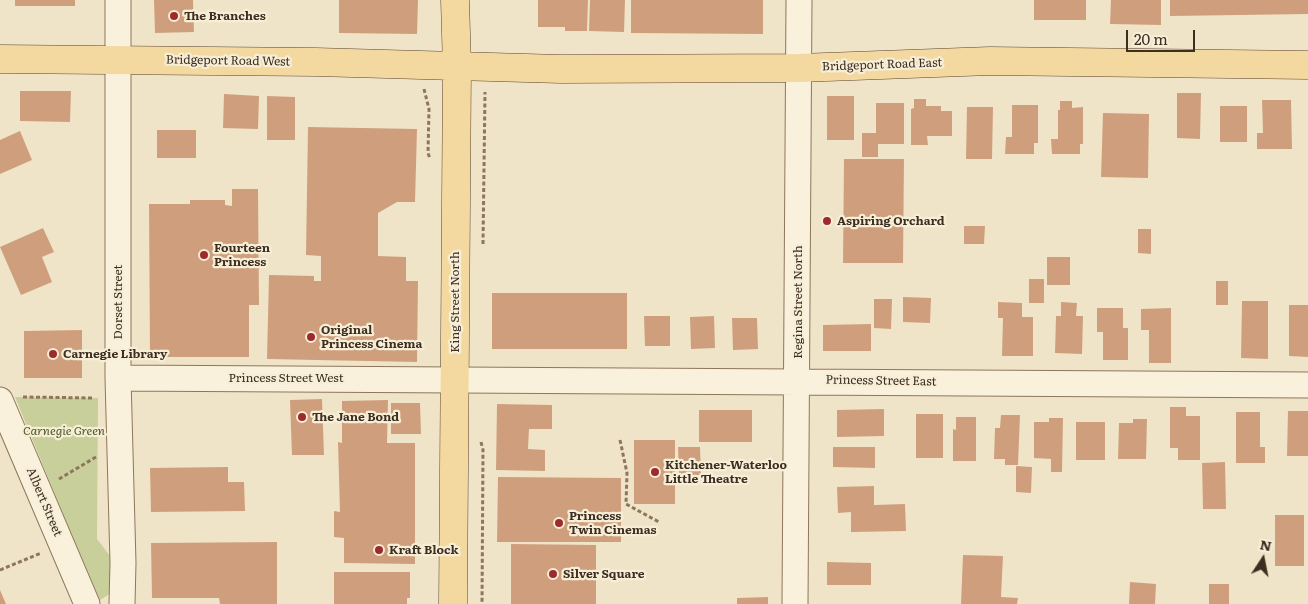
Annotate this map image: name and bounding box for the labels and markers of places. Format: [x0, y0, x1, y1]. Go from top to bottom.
place label: The Branches [184, 9, 266, 23]
marker: The Branches [168, 10, 180, 22]
place label: Aspiring Orchard [837, 214, 945, 228]
marker: Aspiring Orchard [821, 215, 833, 227]
place label: Fourteen Princess [214, 241, 270, 269]
marker: Fourteen Princess [198, 249, 210, 261]
place label: Original Princess Cinema [321, 323, 422, 351]
marker: Original Princess Cinema [305, 331, 317, 343]
place label: Carnegie Library [63, 347, 167, 361]
marker: Carnegie Library [47, 348, 59, 360]
place label: The Jane Bond [312, 410, 399, 424]
marker: The Jane Bond [296, 411, 308, 423]
place label: Kitchener-Waterloo Little Theatre [665, 458, 787, 486]
marker: Kitchener-Waterloo Little Theatre [649, 466, 661, 478]
place label: Princess Twin Cinemas [569, 509, 657, 537]
marker: Princess Twin Cinemas [553, 517, 565, 529]
place label: Kraft Block [389, 543, 459, 557]
marker: Kraft Block [373, 544, 385, 556]
place label: Silver Square [563, 567, 645, 581]
marker: Silver Square [547, 568, 559, 580]

